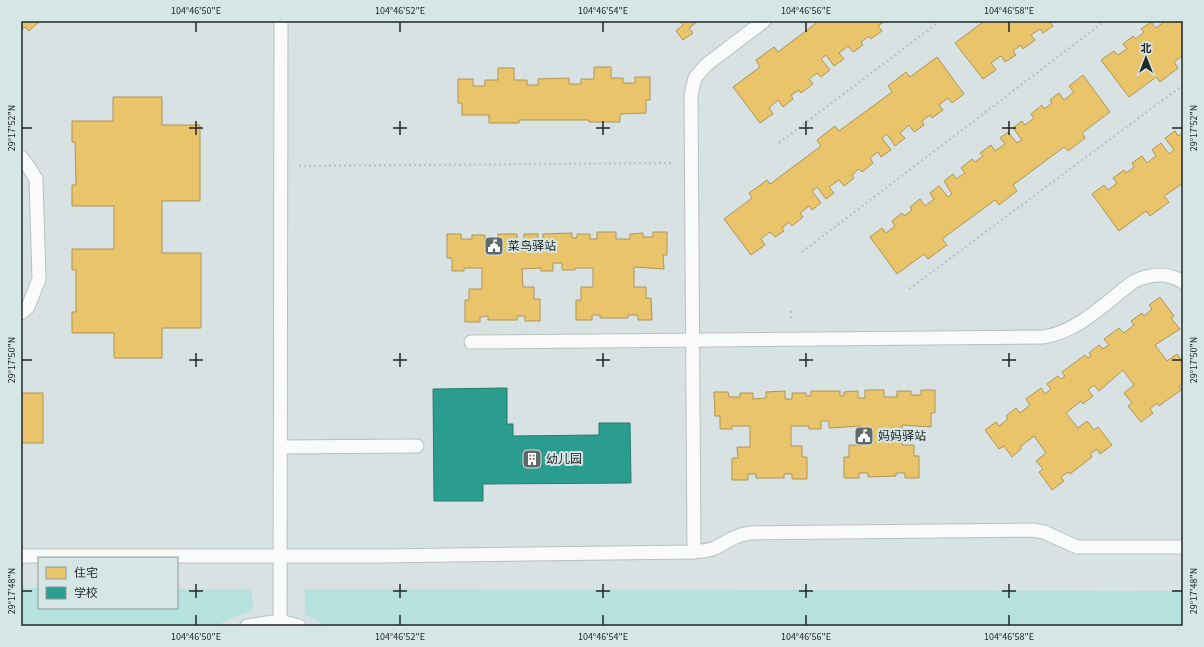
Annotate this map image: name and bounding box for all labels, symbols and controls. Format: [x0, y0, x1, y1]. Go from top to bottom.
text: 104°46'50"E [171, 4, 221, 18]
text: 104°46'52"E [375, 4, 425, 18]
text: 104°46'54"E [578, 4, 628, 18]
text: 104°46'56"E [781, 4, 831, 18]
text: 104°46'58"E [984, 4, 1034, 18]
north arrow [1126, 38, 1166, 78]
text: 北 [1141, 41, 1152, 56]
text: 29°17'52"N [5, 105, 19, 151]
text: 29°17'52"N [1187, 105, 1201, 151]
public building icon: 菜鸟驿站 [483, 235, 505, 257]
place label: 菜鸟驿站 [508, 238, 556, 255]
text: 29°17'50"N [5, 337, 19, 383]
text: 29°17'50"N [1187, 337, 1201, 383]
public building icon: 妈妈驿站 [853, 425, 875, 447]
place label: 妈妈驿站 [878, 428, 926, 445]
building icon: 幼儿园 [521, 448, 543, 470]
place label: 幼儿园 [546, 451, 582, 468]
legend [38, 557, 178, 609]
text: 住宅 [74, 565, 98, 582]
text: 29°17'48"N [5, 568, 19, 614]
text: 29°17'48"N [1187, 568, 1201, 614]
text: 学校 [74, 585, 98, 602]
text: 104°46'50"E [171, 630, 221, 644]
text: 104°46'52"E [375, 630, 425, 644]
text: 104°46'54"E [578, 630, 628, 644]
text: 104°46'56"E [781, 630, 831, 644]
text: 104°46'58"E [984, 630, 1034, 644]

